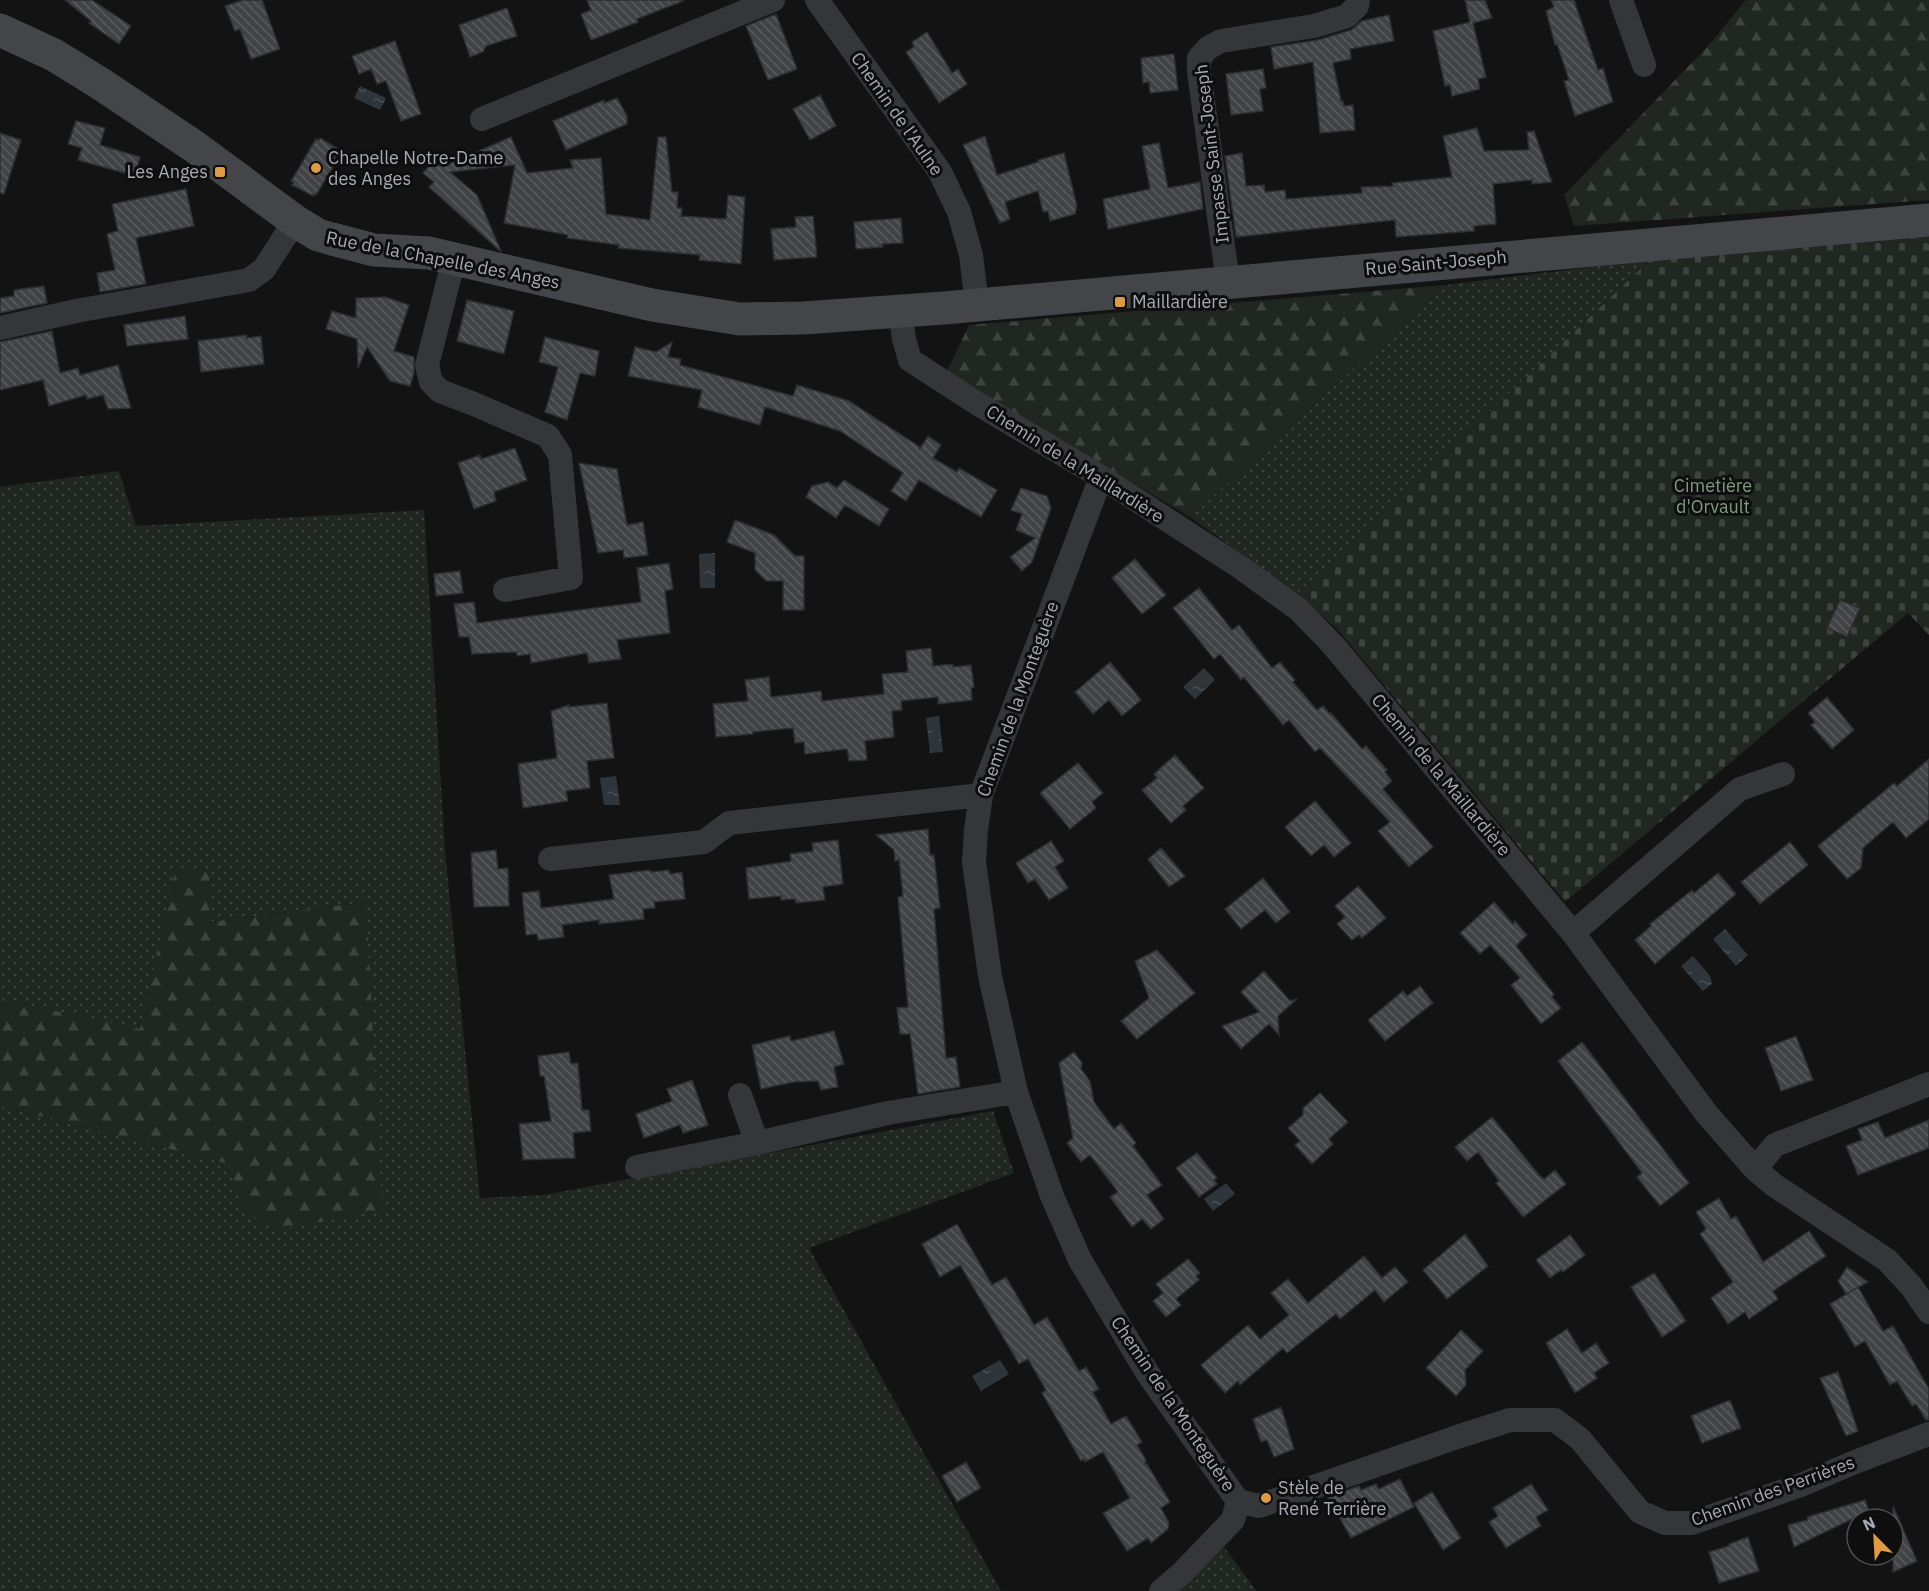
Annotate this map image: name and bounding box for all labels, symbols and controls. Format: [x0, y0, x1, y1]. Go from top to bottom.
street label: Chemin de l'Aulne [846, 47, 949, 180]
street label: Impasse Saint-Joseph [1189, 63, 1234, 245]
place label: Chapelle Notre-Dame des Anges [328, 146, 503, 190]
place label: Les Anges [126, 160, 208, 183]
marker: Chapelle Notre-Dame des Anges [309, 161, 323, 175]
marker: Les Anges [213, 165, 227, 179]
street label: Rue de la Chapelle des Anges [324, 226, 562, 293]
street label: Rue Saint-Joseph [1364, 245, 1508, 280]
place label: Maillardière [1132, 290, 1228, 313]
marker: Maillardière [1113, 295, 1127, 309]
street label: Chemin de la Maillardière [982, 399, 1168, 528]
park label: Cimetière d'Orvault [1674, 474, 1752, 518]
street label: Chemin de la Monteguère [971, 598, 1064, 800]
street label: Chemin de la Maillardière [1367, 689, 1516, 861]
street label: Chemin de la Monteguère [1106, 1312, 1241, 1496]
street label: Chemin des Perrières [1688, 1450, 1858, 1531]
place label: Stèle de René Terrière [1278, 1476, 1387, 1520]
marker: Stèle de René Terrière [1259, 1491, 1273, 1505]
north arrow [1845, 1507, 1905, 1567]
text: N [1860, 1512, 1878, 1535]

